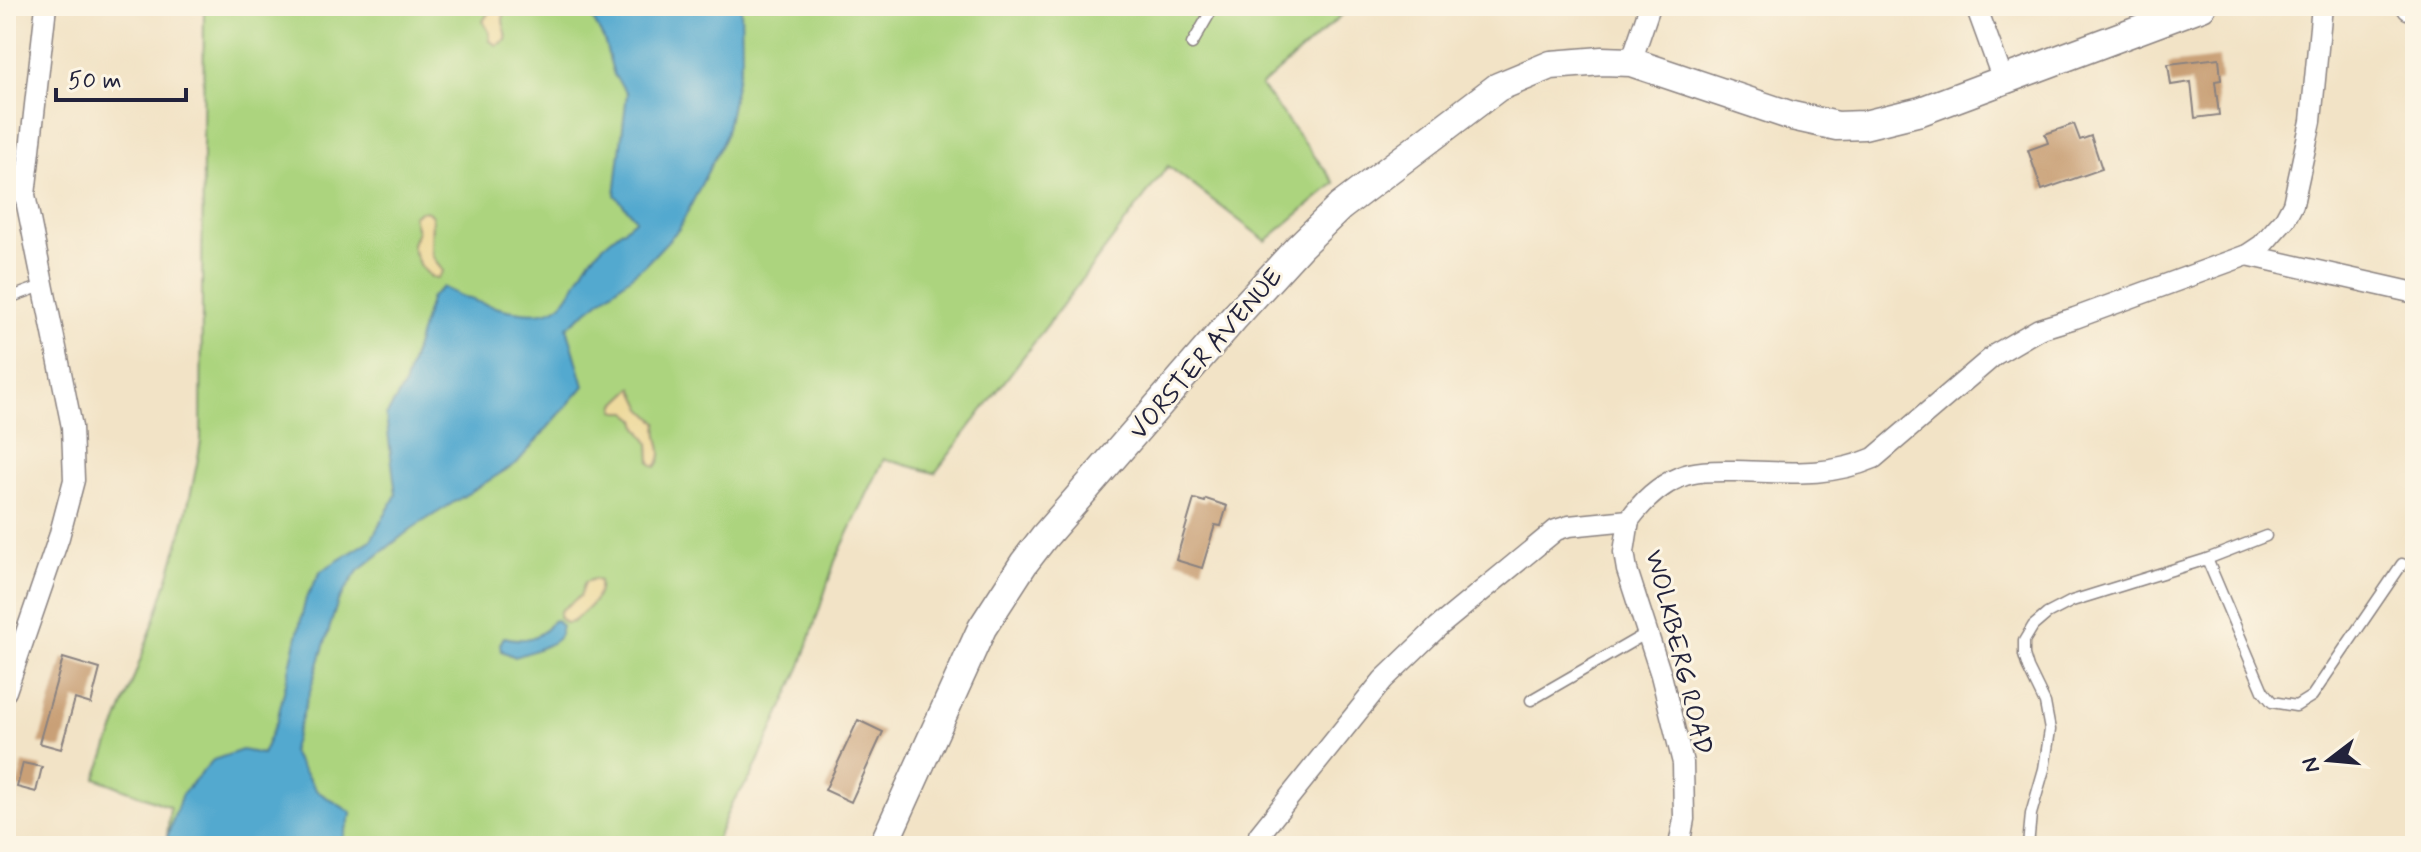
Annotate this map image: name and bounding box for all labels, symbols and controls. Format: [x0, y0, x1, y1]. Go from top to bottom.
scale bar [56, 52, 186, 102]
text: 50 m [68, 66, 122, 97]
street label: VORSTER AVENUE [1122, 261, 1291, 448]
street label: WOLKBERG ROAD [1636, 546, 1720, 759]
north arrow [2289, 720, 2369, 800]
text: N [2296, 754, 2327, 776]

